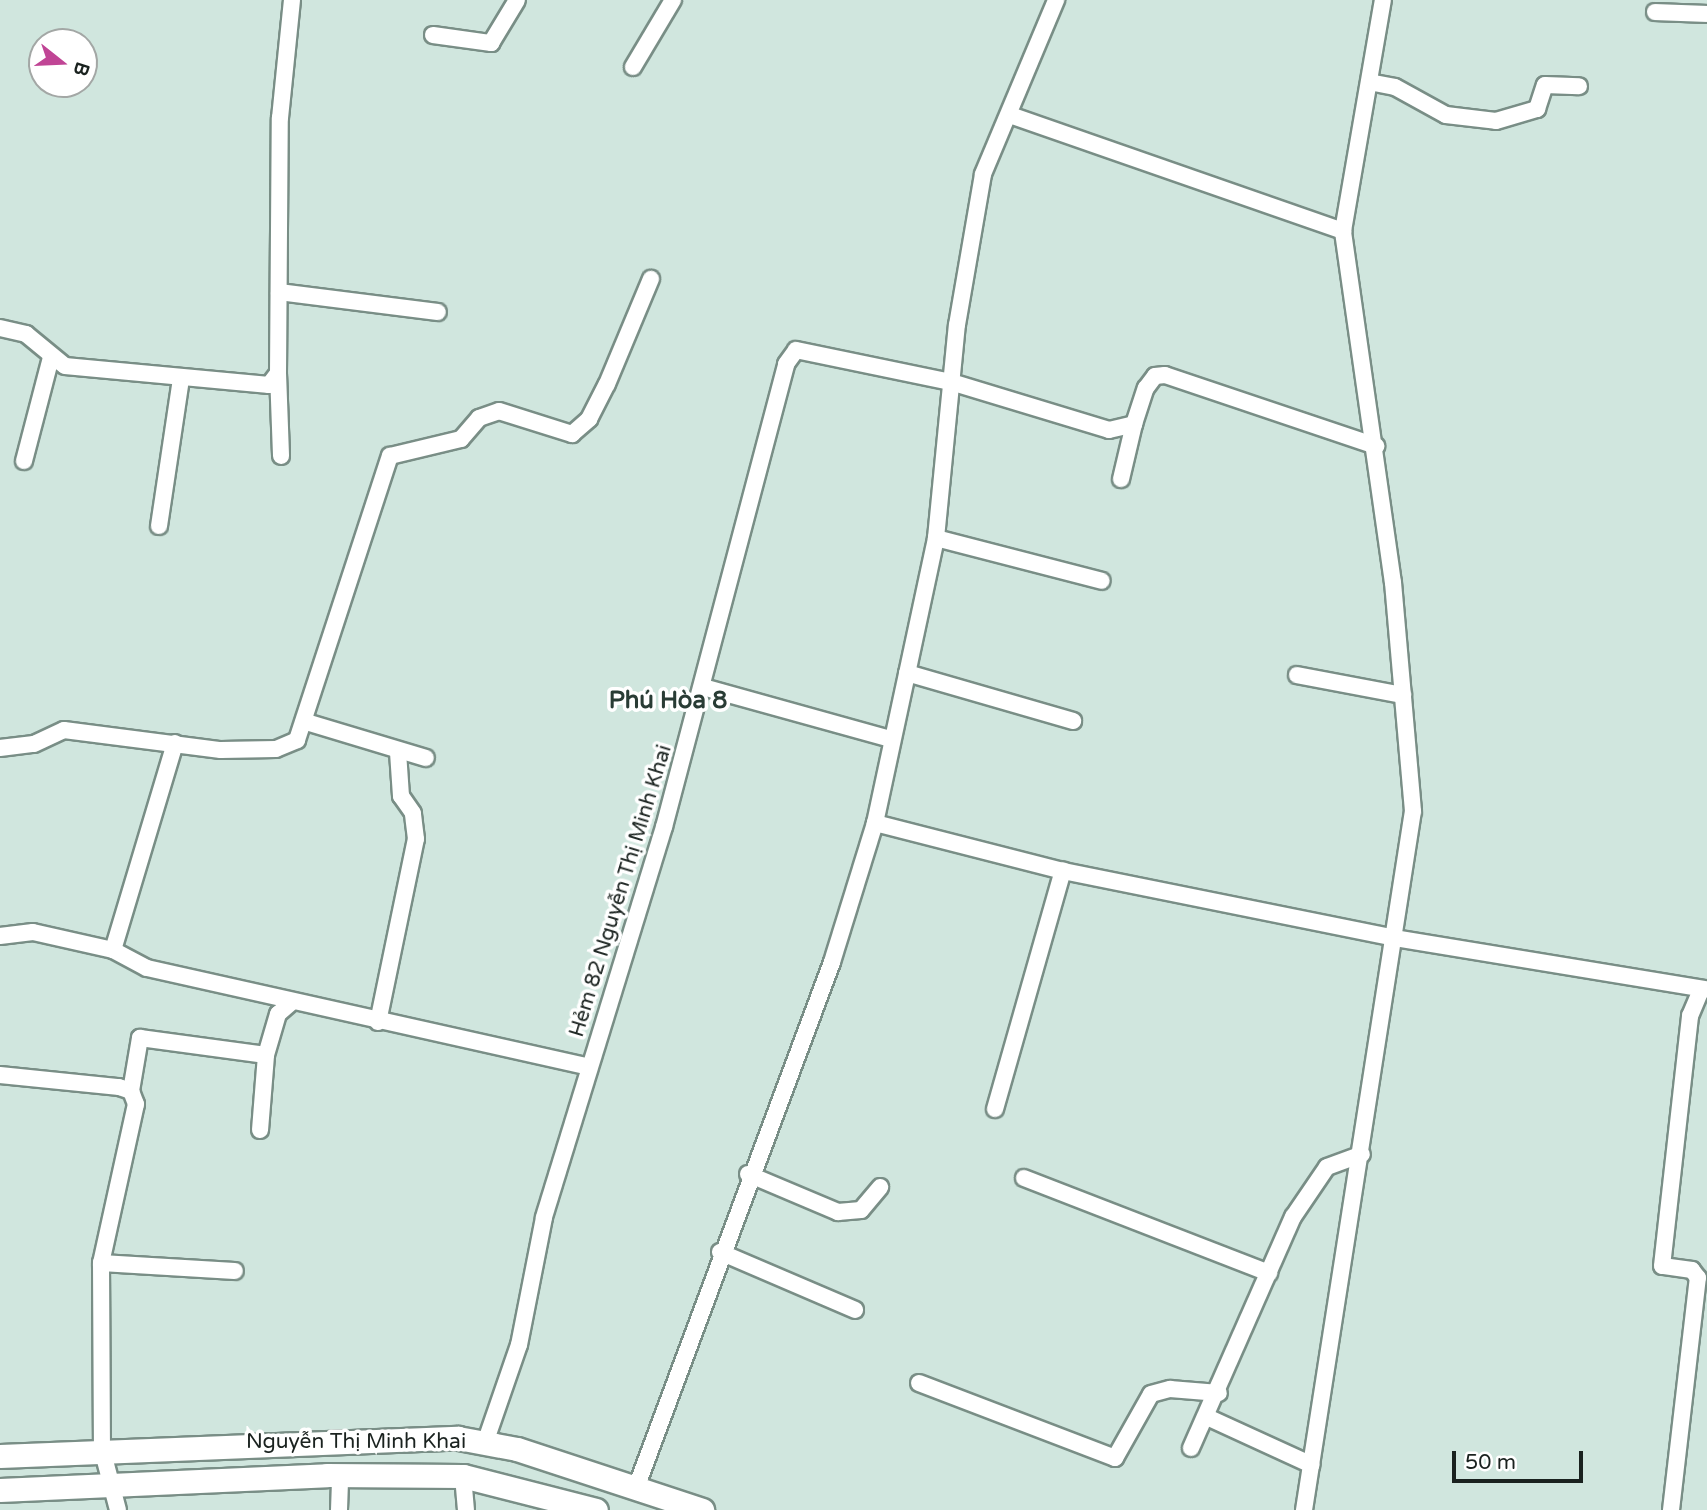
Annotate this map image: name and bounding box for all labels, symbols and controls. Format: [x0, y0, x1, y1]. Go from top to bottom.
north arrow [28, 28, 98, 98]
text: B [69, 59, 94, 79]
district label: Phú Hòa 8 [609, 687, 727, 715]
street label: Hẻm 82 Nguyễn Thị Minh Khai [564, 742, 678, 1040]
street label: Nguyễn Thị Minh Khai [246, 1429, 466, 1455]
scale bar [1455, 1436, 1586, 1480]
text: 50 m [1465, 1450, 1516, 1475]

